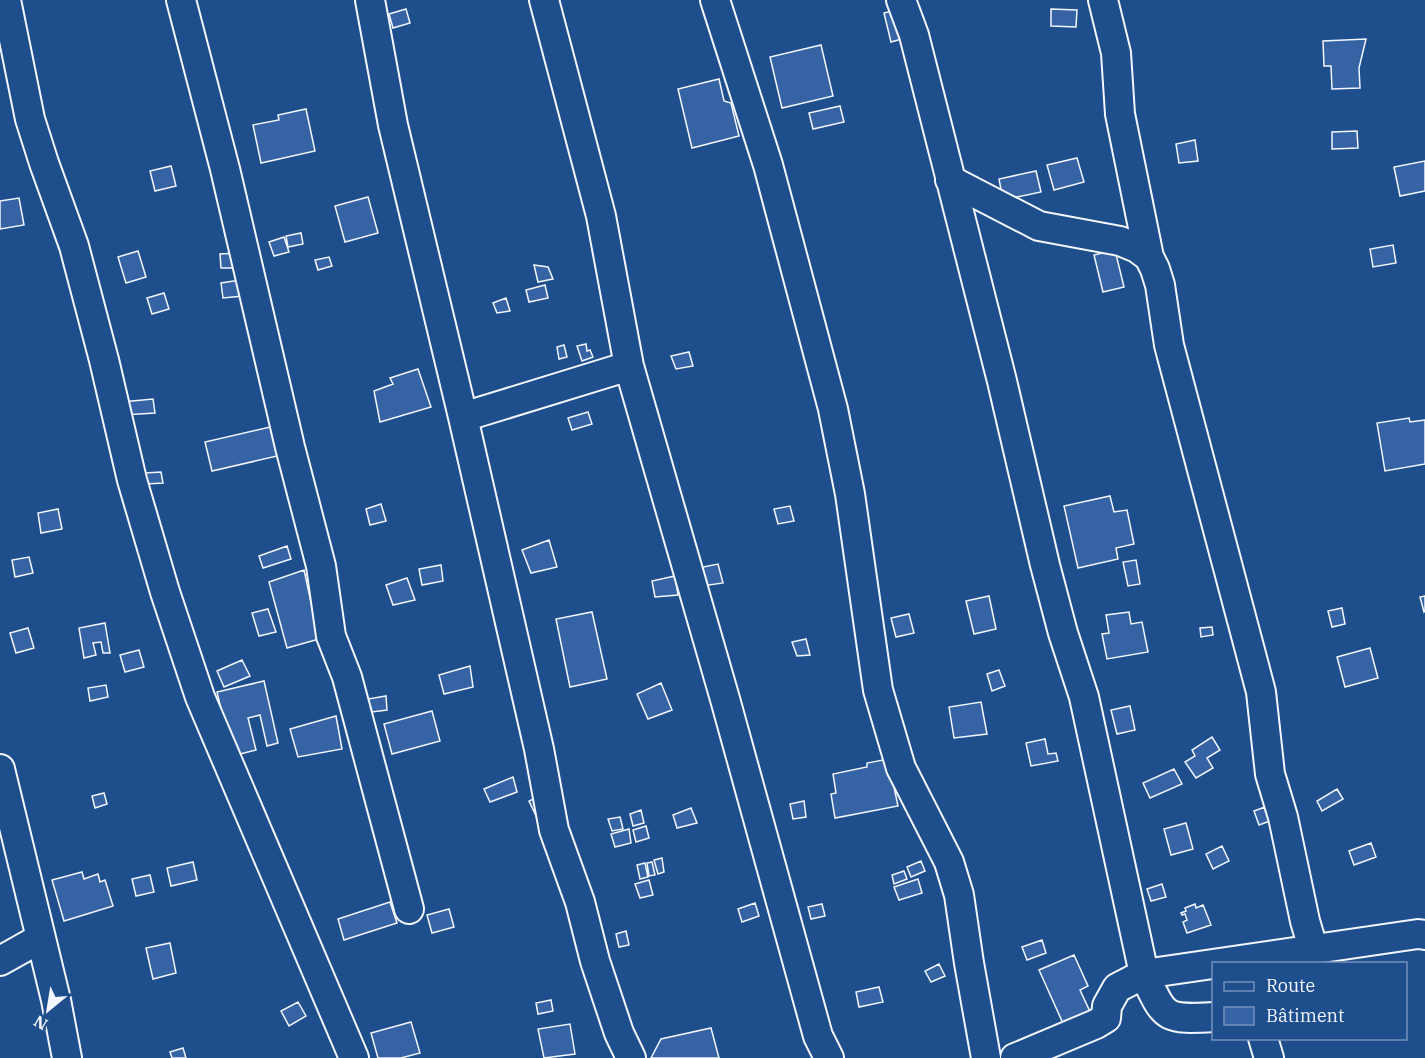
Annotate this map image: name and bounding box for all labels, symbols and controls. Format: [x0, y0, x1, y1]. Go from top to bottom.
legend [1212, 962, 1407, 1040]
text: Route [1266, 974, 1315, 997]
north arrow [18, 980, 78, 1040]
text: Bâtiment [1266, 1004, 1344, 1027]
text: N [30, 1011, 51, 1035]

